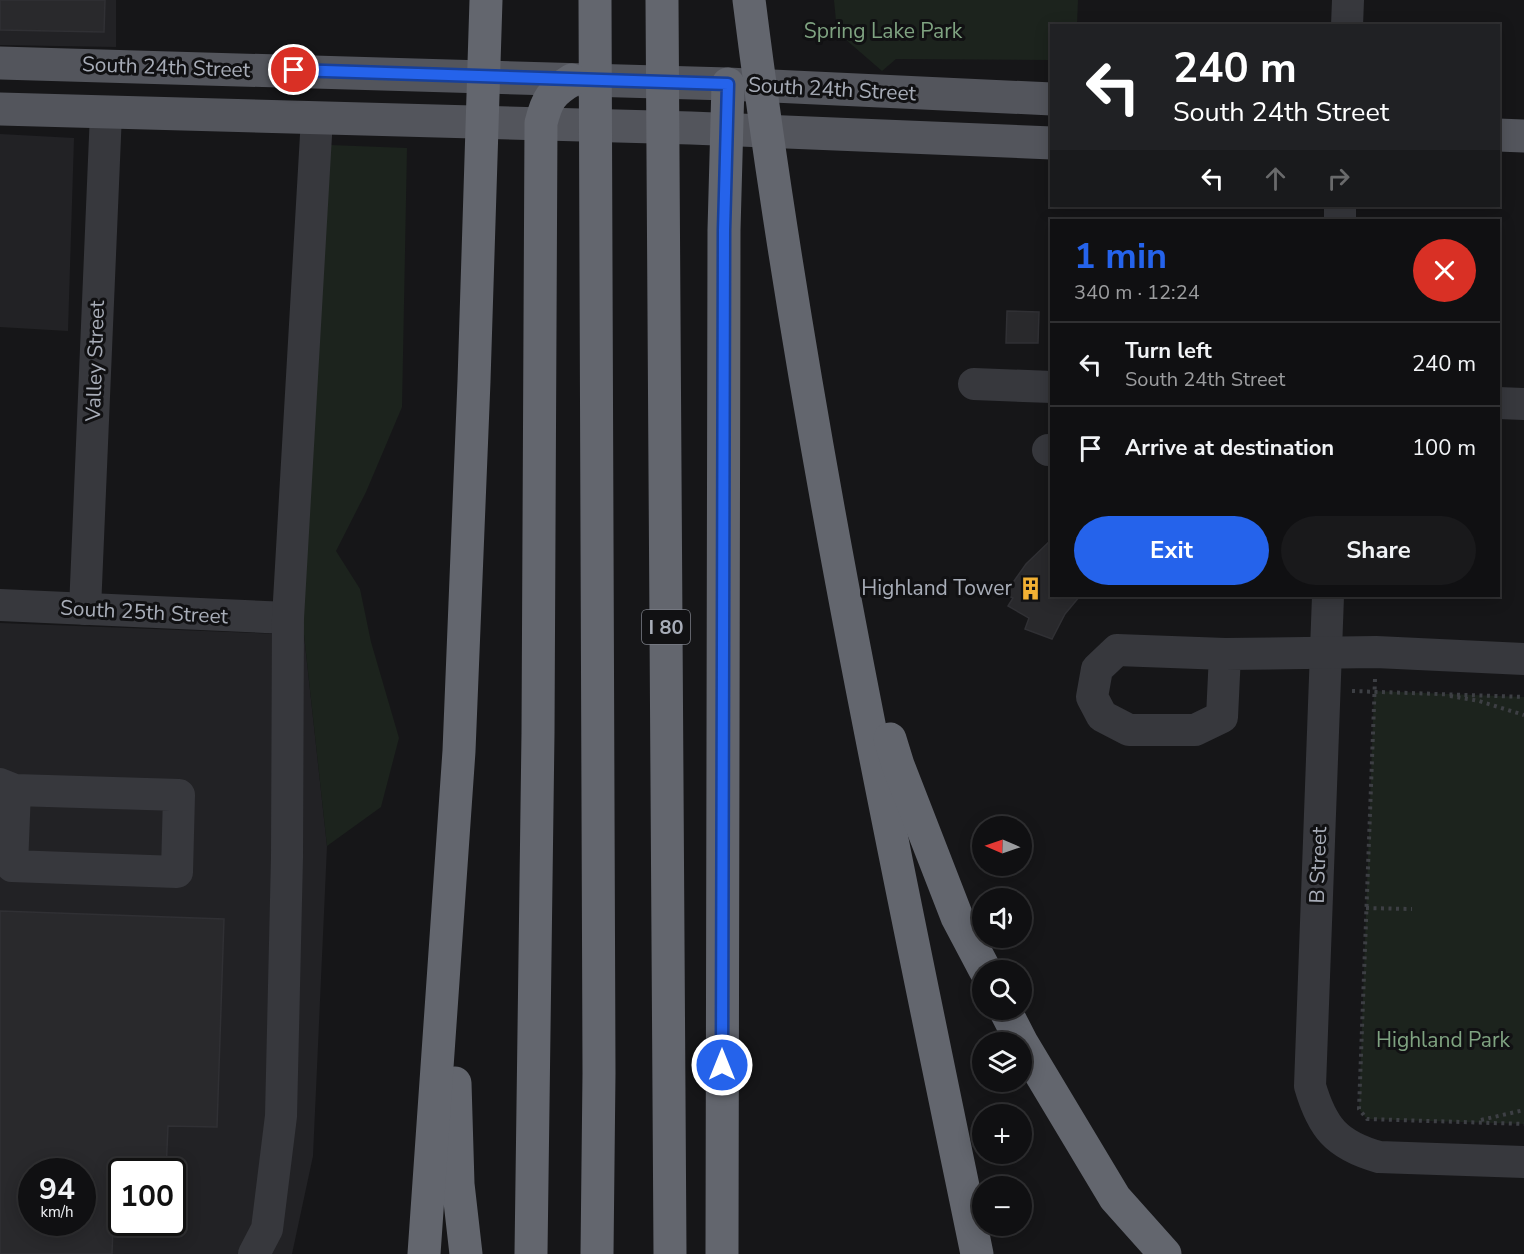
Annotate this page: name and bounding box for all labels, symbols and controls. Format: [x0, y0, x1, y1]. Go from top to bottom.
park label: Spring Lake Park [804, 17, 963, 45]
text: 240 m [1173, 40, 1297, 97]
pin [268, 44, 319, 95]
icon: left [1074, 48, 1152, 126]
street label: South 24th Street [81, 50, 251, 84]
icon: arrive [277, 53, 310, 86]
street label: South 24th Street [747, 71, 917, 107]
text: South 24th Street [1173, 94, 1389, 131]
icon: left [1196, 162, 1229, 195]
icon: ahead [1259, 162, 1292, 195]
icon: right [1322, 162, 1355, 195]
text: 1 min [1074, 232, 1167, 281]
button: close [1413, 239, 1476, 302]
text: 340 m · 12:24 [1074, 279, 1200, 306]
street label: Valley Street [79, 299, 111, 423]
text: Turn left [1125, 336, 1212, 366]
icon: left [1074, 348, 1107, 381]
text: 240 m [1412, 349, 1476, 379]
text: South 24th Street [1125, 366, 1285, 393]
icon: arrive [1074, 432, 1107, 465]
text: Arrive at destination [1125, 433, 1334, 463]
text: 100 m [1412, 433, 1476, 463]
button: Exit [1074, 516, 1269, 585]
button: Share [1281, 516, 1476, 585]
place label: Highland Tower [861, 574, 1012, 602]
building icon: Highland Tower [1017, 575, 1043, 601]
street label: South 25th Street [59, 594, 229, 630]
road number: I 80 [642, 610, 690, 644]
north arrow [972, 816, 1032, 876]
map controls [972, 816, 1032, 1236]
street label: B Street [1303, 825, 1333, 904]
button: sound [972, 888, 1032, 948]
button: search [972, 960, 1032, 1020]
park label: Highland Park [1376, 1026, 1510, 1054]
button: layers [972, 1032, 1032, 1092]
position arrow [690, 1033, 754, 1097]
button: + [972, 1104, 1032, 1164]
speed limit sign: 100 [108, 1158, 186, 1236]
text: 94 [39, 1169, 75, 1210]
button: − [972, 1176, 1032, 1236]
text: km/h [40, 1202, 74, 1222]

